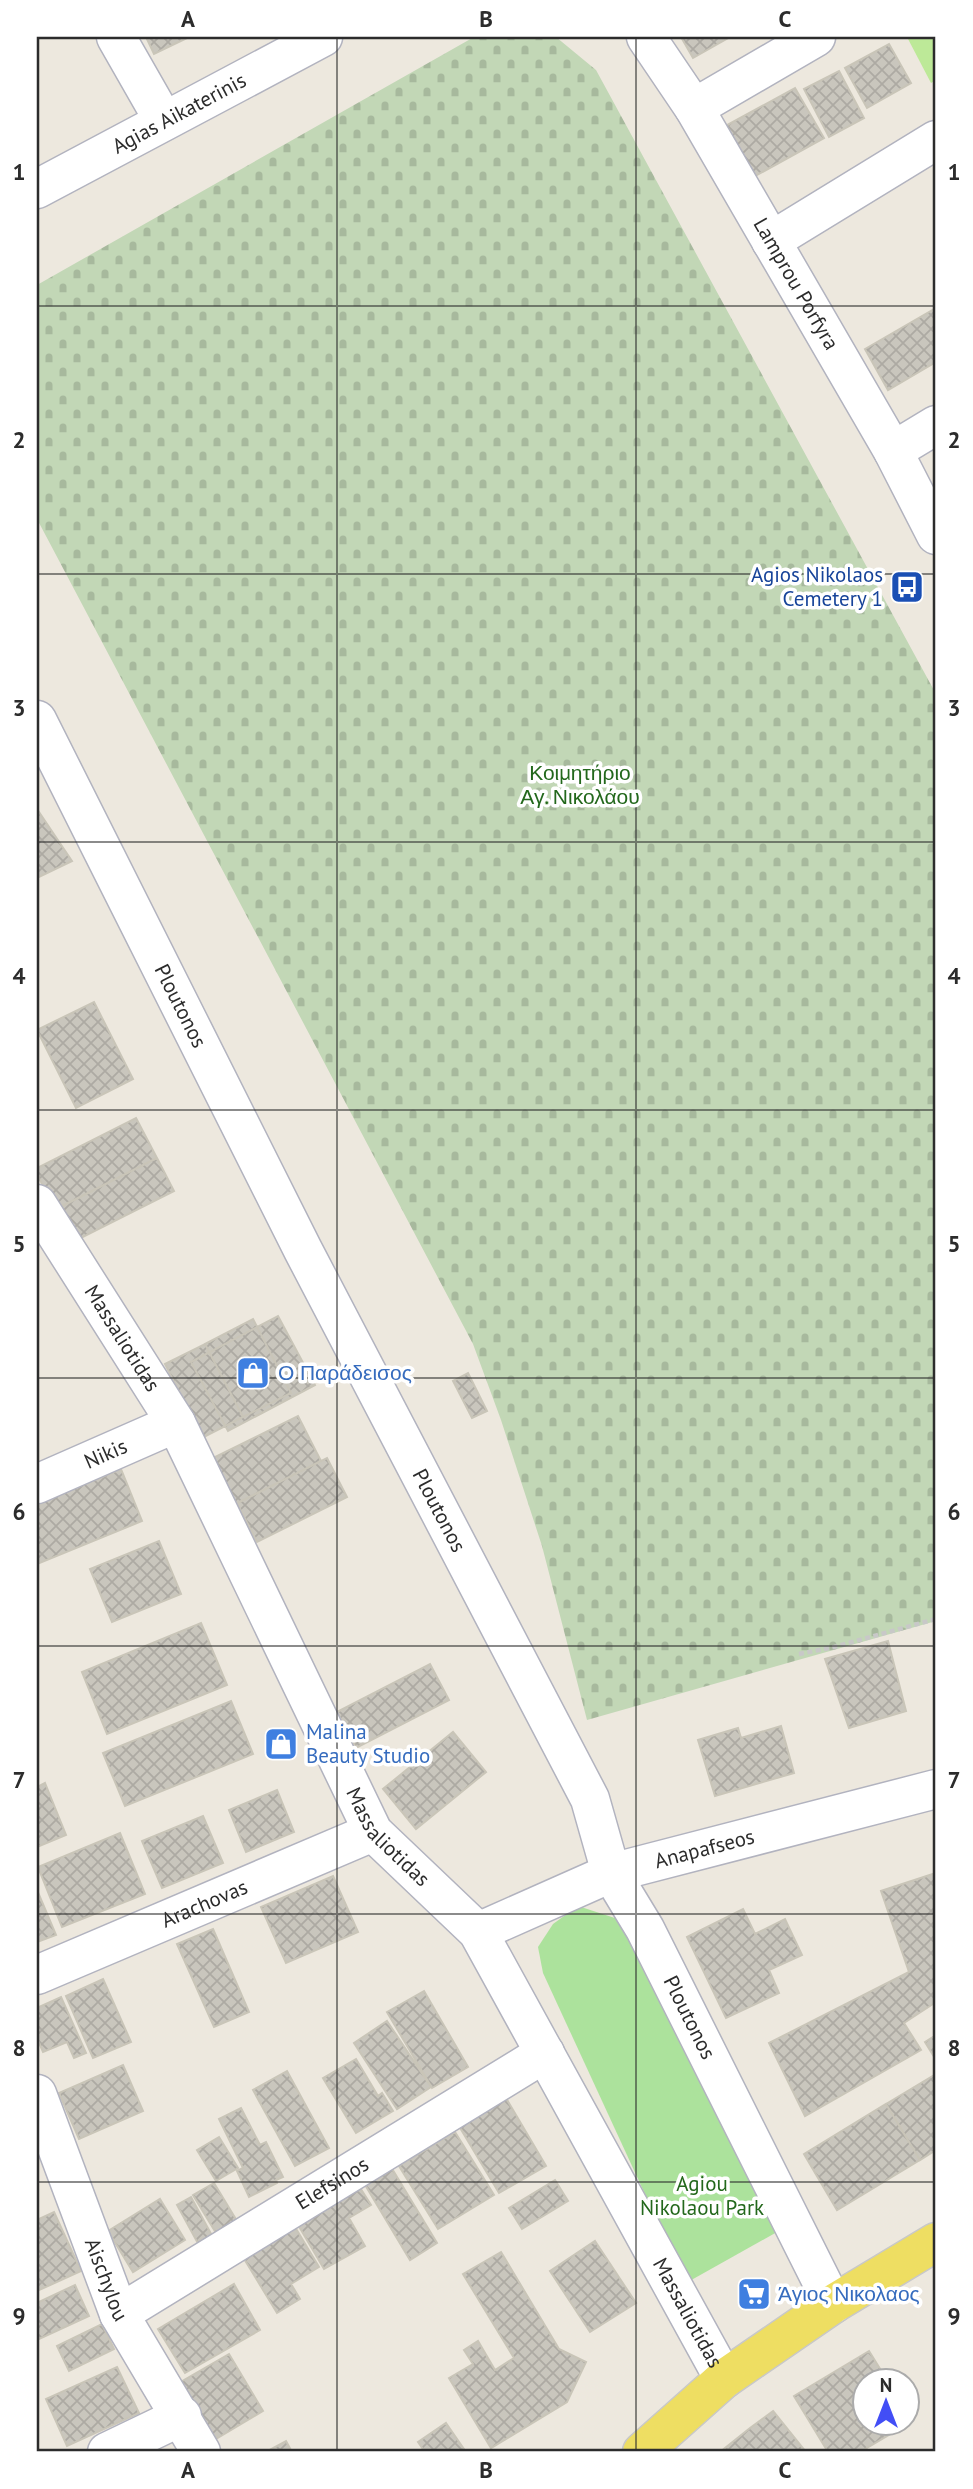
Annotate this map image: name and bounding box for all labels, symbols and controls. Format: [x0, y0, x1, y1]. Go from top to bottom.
text: A [181, 4, 195, 33]
text: B [479, 4, 493, 33]
text: C [779, 4, 792, 33]
street label: Agias Aikaterinis [107, 66, 251, 160]
text: 1 [12, 157, 26, 186]
text: 1 [947, 157, 961, 186]
street label: Lamprou Porfyra [748, 213, 845, 354]
text: 2 [12, 425, 26, 454]
text: 2 [947, 425, 961, 454]
place label: Agios Nikolaos Cemetery 1 [751, 561, 883, 612]
bus stop icon: Agios Nikolaos Cemetery 1 [888, 568, 926, 606]
text: 3 [12, 693, 26, 722]
text: 3 [947, 693, 961, 722]
park label: Κοιμητήριο Αγ. Νικολάου [520, 759, 640, 810]
street label: Ploutonos [149, 959, 213, 1052]
text: 4 [12, 961, 26, 990]
text: 4 [947, 961, 961, 990]
text: 5 [12, 1229, 26, 1258]
text: 5 [947, 1229, 961, 1258]
street label: Massaliotidas [79, 1279, 167, 1397]
shop icon: Ο Παράδεισος [234, 1354, 272, 1392]
place label: Ο Παράδεισος [278, 1359, 412, 1386]
street label: Nikis [80, 1432, 131, 1475]
street label: Ploutonos [407, 1464, 473, 1557]
text: 6 [12, 1497, 26, 1526]
text: 6 [947, 1497, 961, 1526]
place label: Malina Beauty Studio [306, 1718, 430, 1769]
shop icon: Malina Beauty Studio [262, 1725, 300, 1763]
text: 7 [12, 1765, 26, 1794]
text: 7 [947, 1765, 961, 1794]
street label: Massaliotidas [340, 1783, 436, 1892]
street label: Anapafseos [651, 1823, 757, 1874]
street label: Arachovas [157, 1873, 252, 1934]
street label: Ploutonos [658, 1971, 722, 2064]
text: 8 [12, 2033, 26, 2062]
text: 8 [947, 2033, 961, 2062]
street label: Elefsinos [290, 2150, 373, 2216]
park label: Agiou Nikolaou Park [640, 2170, 764, 2221]
street label: Aischylou [79, 2234, 134, 2326]
street label: Massaliotidas [647, 2253, 729, 2372]
supermarket icon: Άγιος Νικολαος [735, 2275, 773, 2313]
place label: Άγιος Νικολαος [778, 2280, 920, 2307]
text: 9 [12, 2301, 26, 2330]
text: 9 [947, 2301, 961, 2330]
north arrow [850, 2366, 920, 2436]
text: N [880, 2373, 892, 2397]
text: A [181, 2455, 195, 2484]
text: B [479, 2455, 493, 2484]
text: C [779, 2455, 792, 2484]

